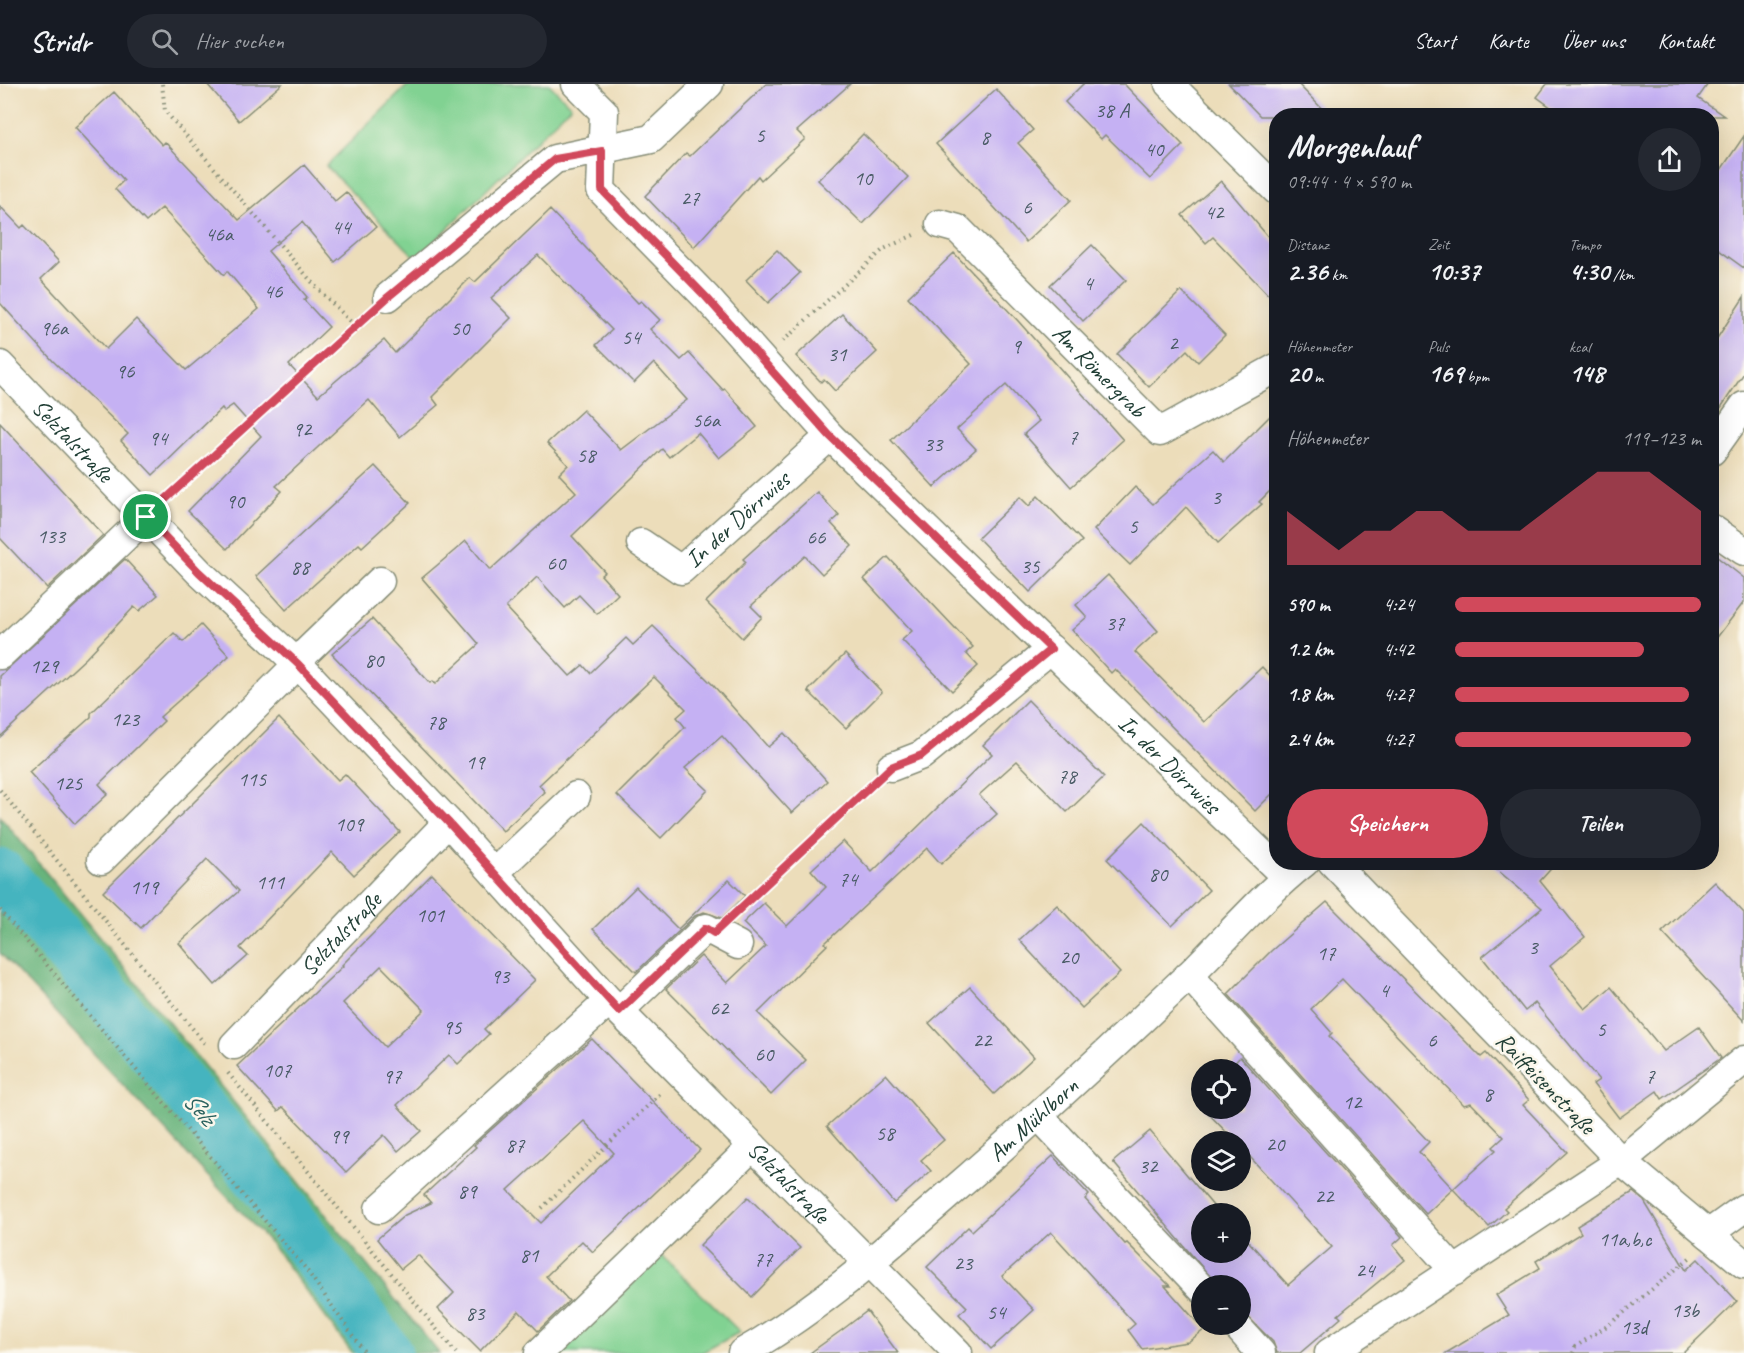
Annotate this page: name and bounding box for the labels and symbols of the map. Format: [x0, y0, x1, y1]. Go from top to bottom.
house number: 38 A [1095, 97, 1131, 123]
house number: 5 [755, 122, 766, 148]
house number: 8 [980, 124, 992, 150]
house number: 40 [1145, 136, 1165, 162]
house number: 10 [854, 165, 874, 191]
house number: 27 [681, 185, 701, 211]
house number: 6 [1022, 194, 1032, 220]
house number: 42 [1205, 199, 1225, 225]
house number: 44 [332, 214, 353, 240]
house number: 46a [205, 221, 235, 247]
house number: 4 [1083, 270, 1095, 296]
house number: 46 [264, 278, 283, 304]
house number: 96a [40, 315, 70, 341]
house number: 50 [451, 315, 471, 341]
street label: Am Römergrab [1046, 318, 1153, 425]
house number: 54 [622, 324, 643, 350]
house number: 2 [1168, 330, 1179, 356]
house number: 9 [1011, 333, 1022, 359]
house number: 31 [828, 341, 848, 367]
house number: 96 [116, 358, 135, 384]
street label: Selztalstraße [26, 393, 121, 490]
house number: 56a [692, 407, 722, 433]
house number: 92 [293, 416, 313, 442]
house number: 7 [1068, 424, 1079, 450]
house number: 94 [149, 425, 170, 451]
house number: 33 [924, 431, 944, 457]
house number: 58 [577, 442, 598, 468]
street label: In der Dörrwies [679, 463, 798, 574]
house number: 3 [1211, 484, 1222, 510]
house number: 90 [226, 488, 246, 514]
pin [120, 491, 171, 542]
house number: 5 [1128, 513, 1139, 539]
house number: 133 [37, 523, 67, 549]
house number: 66 [807, 524, 826, 550]
house number: 60 [547, 550, 567, 576]
house number: 35 [1021, 553, 1041, 579]
house number: 88 [291, 554, 312, 580]
house number: 37 [1106, 610, 1126, 636]
house number: 80 [365, 647, 385, 673]
house number: 129 [30, 653, 60, 679]
house number: 123 [111, 706, 141, 732]
street label: In der Dörrwies [1112, 708, 1229, 822]
house number: 78 [427, 709, 448, 735]
house number: 19 [466, 749, 486, 775]
house number: 78 [1058, 763, 1079, 789]
house number: 115 [238, 766, 268, 792]
house number: 125 [54, 770, 84, 796]
house number: 109 [335, 811, 365, 837]
house number: 80 [1149, 861, 1169, 887]
house number: 74 [839, 866, 860, 892]
house number: 111 [256, 869, 286, 895]
house number: 119 [130, 874, 160, 900]
street label: Selztalstraße [294, 884, 389, 982]
house number: 101 [416, 902, 446, 928]
house number: 3 [1528, 934, 1539, 960]
house number: 17 [1317, 940, 1337, 966]
house number: 20 [1060, 944, 1080, 970]
house number: 93 [491, 963, 511, 989]
house number: 4 [1379, 977, 1391, 1003]
house number: 62 [710, 995, 730, 1021]
house number: 95 [443, 1014, 463, 1040]
house number: 5 [1596, 1016, 1607, 1042]
street label: Raiffeisenstraße [1490, 1026, 1604, 1142]
house number: 22 [973, 1027, 993, 1053]
house number: 6 [1427, 1027, 1437, 1053]
house number: 60 [755, 1041, 775, 1067]
house number: 107 [263, 1057, 293, 1083]
house number: 97 [383, 1063, 403, 1089]
house number: 7 [1645, 1063, 1656, 1089]
street label: Am Mühlborn [982, 1071, 1085, 1168]
house number: 8 [1483, 1081, 1495, 1107]
water label: Selz [176, 1085, 225, 1135]
house number: 12 [1343, 1089, 1363, 1115]
house number: 58 [876, 1120, 897, 1146]
house number: 99 [330, 1123, 350, 1149]
house number: 20 [1266, 1131, 1286, 1157]
house number: 87 [506, 1132, 526, 1158]
street label: Selztalstraße [741, 1134, 838, 1231]
house number: 32 [1139, 1153, 1159, 1179]
house number: 89 [458, 1178, 478, 1204]
house number: 22 [1315, 1183, 1335, 1209]
house number: 11a,b,c [1599, 1226, 1653, 1252]
house number: 81 [520, 1242, 540, 1268]
house number: 77 [754, 1246, 774, 1272]
house number: 23 [954, 1250, 974, 1276]
house number: 24 [1356, 1257, 1377, 1283]
house number: 13b [1671, 1297, 1701, 1323]
house number: 54 [987, 1299, 1008, 1325]
house number: 83 [466, 1300, 486, 1326]
house number: 13d [1620, 1314, 1651, 1340]

